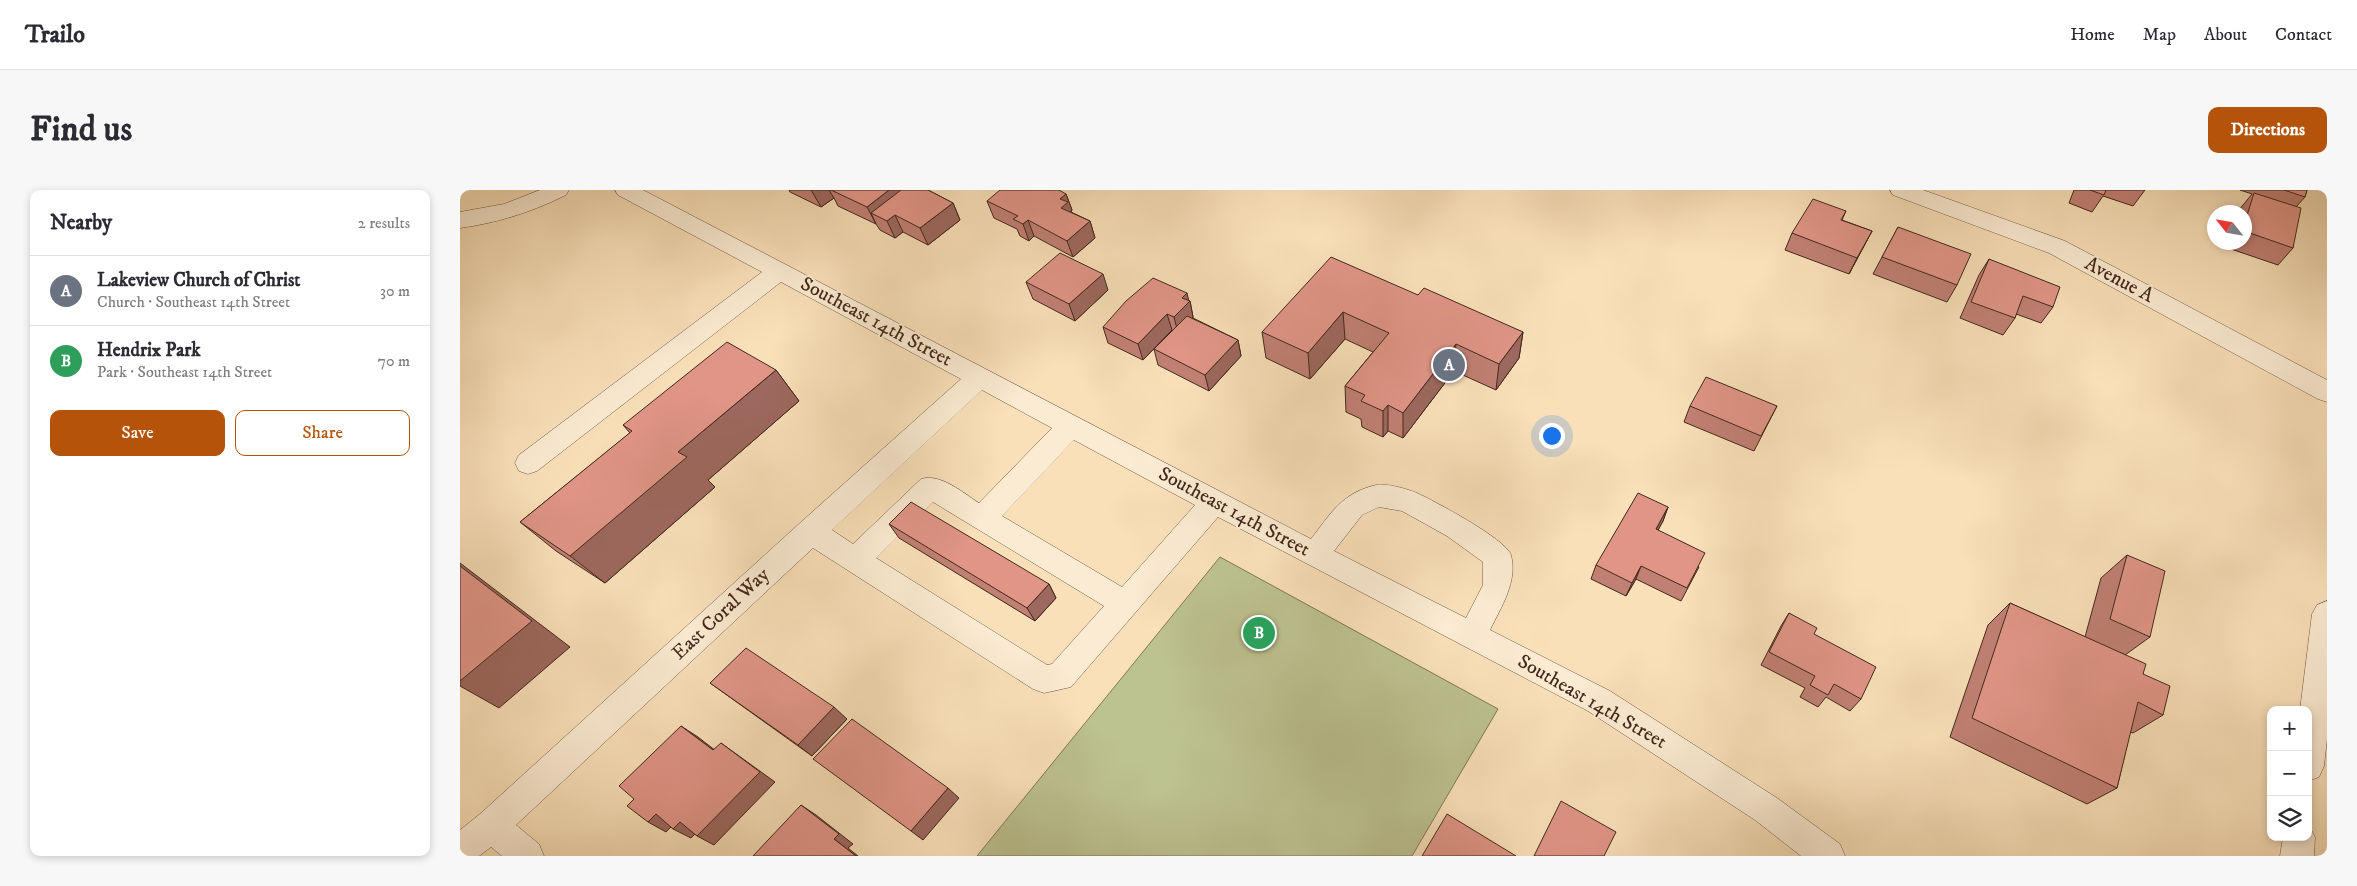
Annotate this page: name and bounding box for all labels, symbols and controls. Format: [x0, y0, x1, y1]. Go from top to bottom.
text: Trailo [25, 20, 85, 50]
text: Home [2070, 24, 2115, 46]
text: Map [2143, 24, 2176, 46]
text: About [2204, 24, 2247, 46]
text: Contact [2275, 24, 2332, 46]
button: Directions [2208, 107, 2327, 153]
text: Find us [30, 108, 132, 152]
north arrow [2207, 205, 2252, 250]
text: Nearby [50, 210, 112, 236]
text: 2 results [358, 213, 410, 233]
street label: Avenue A [2080, 251, 2158, 309]
text: Lakeview Church of Christ [97, 269, 300, 292]
street label: Southeast 14th Street [796, 271, 956, 373]
text: A [61, 281, 71, 301]
text: 30 m [380, 281, 410, 301]
text: Church · Southeast 14th Street [97, 292, 290, 312]
text: Hendrix Park [97, 339, 201, 362]
pin: A [1433, 346, 1465, 384]
text: B [61, 351, 71, 371]
text: 70 m [378, 351, 410, 371]
text: Park · Southeast 14th Street [97, 362, 272, 382]
button: Save [50, 410, 225, 456]
button: Share [235, 410, 410, 456]
your location [1539, 423, 1565, 449]
street label: Southeast 14th Street [1154, 461, 1314, 563]
street label: East Coral Way [667, 562, 775, 666]
pin: B [1243, 614, 1275, 652]
street label: Southeast 14th Street [1513, 649, 1671, 755]
map controls [2267, 706, 2312, 841]
button: + [2267, 706, 2312, 751]
button: − [2267, 751, 2312, 796]
button: layers [2267, 796, 2312, 841]

